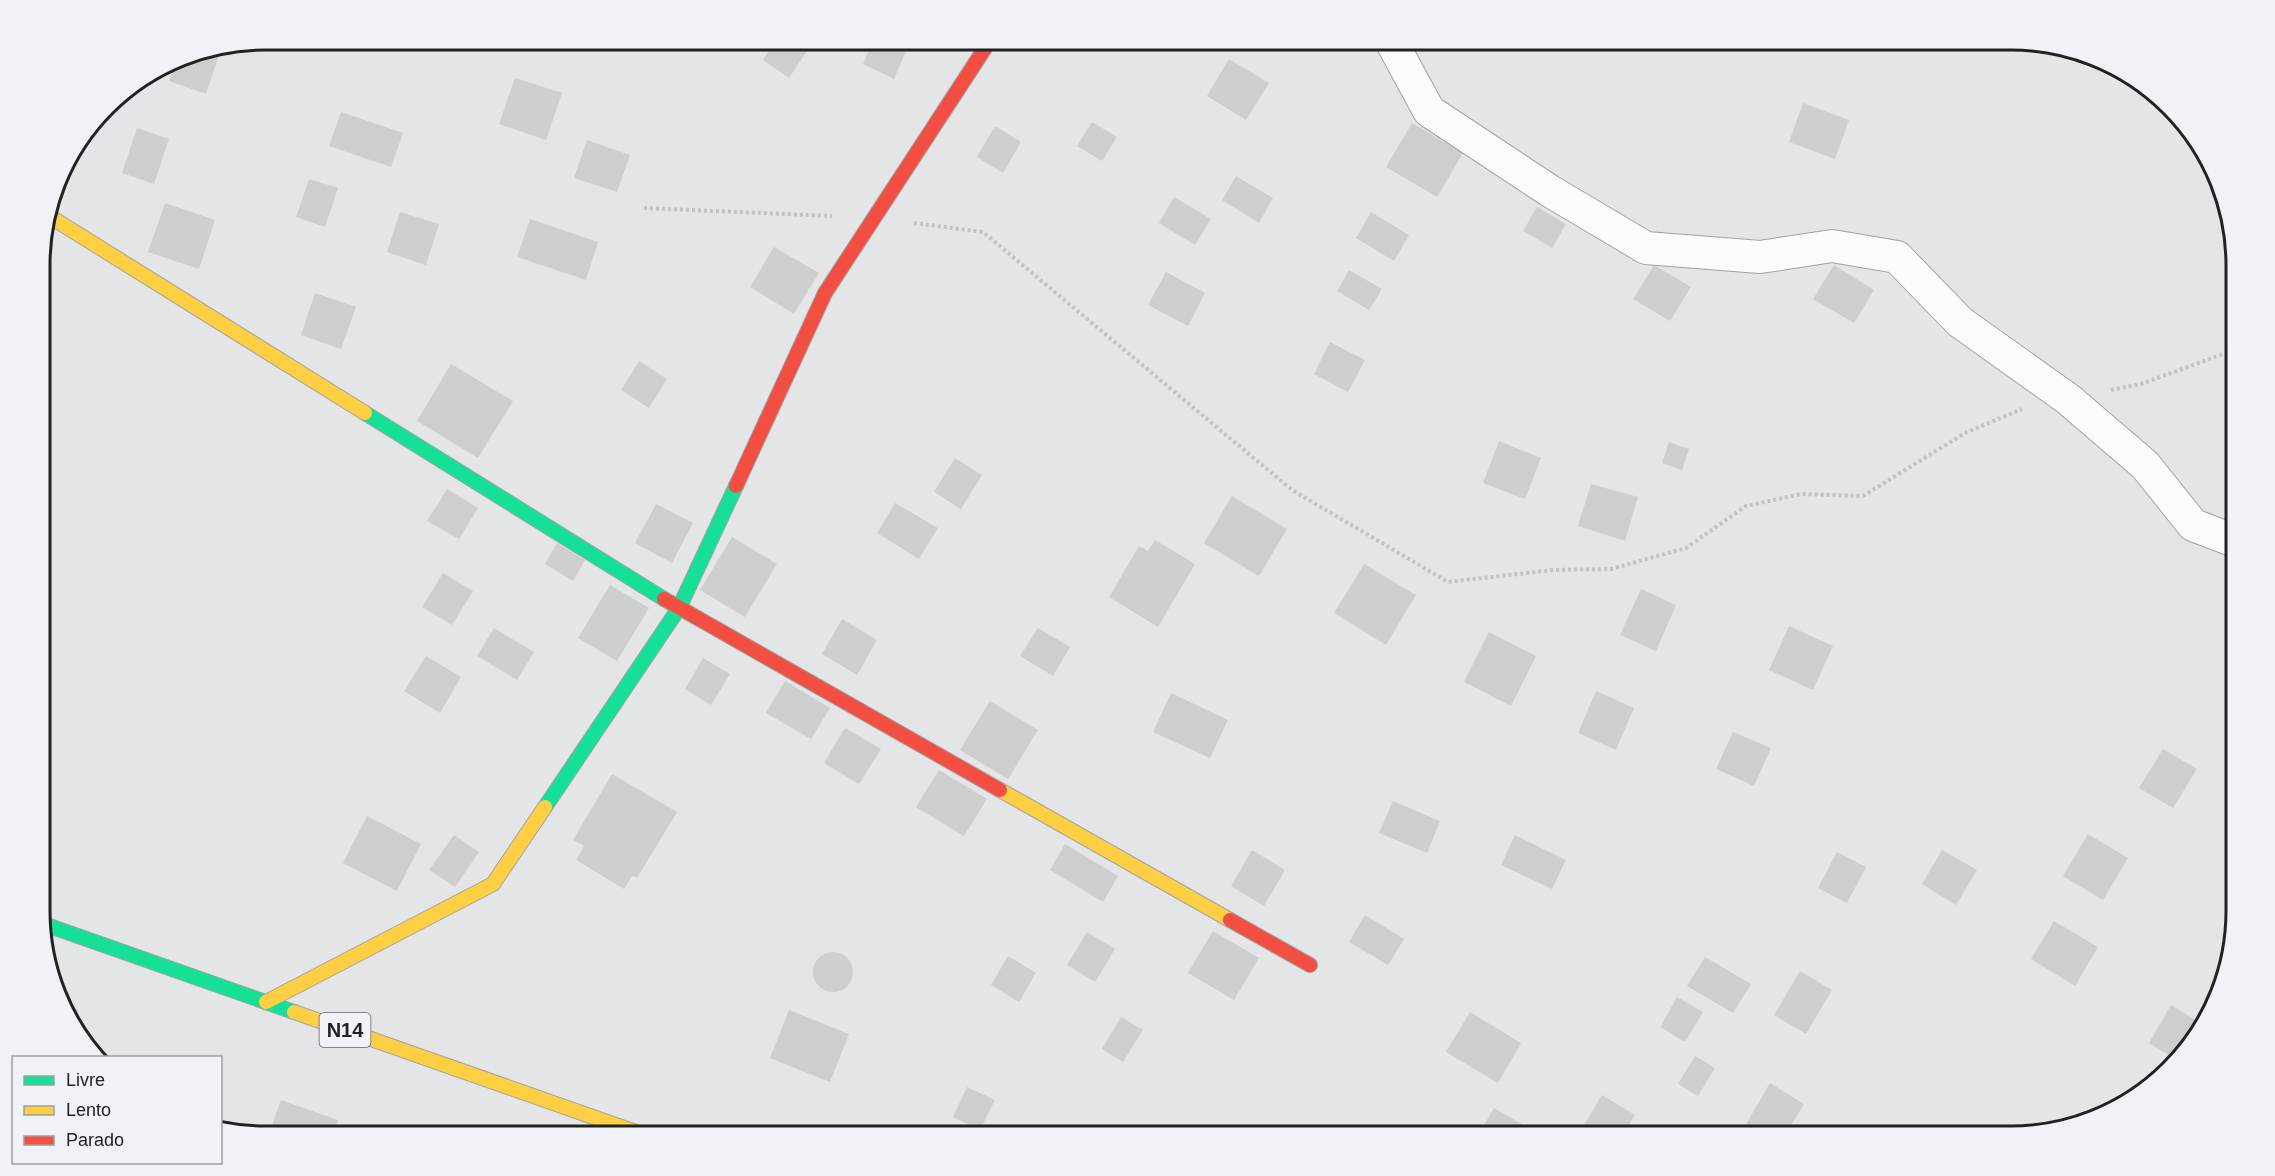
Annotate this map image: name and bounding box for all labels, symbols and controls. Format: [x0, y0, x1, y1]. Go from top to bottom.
road number: N14 [320, 1013, 370, 1047]
legend [12, 1056, 222, 1164]
text: Livre [66, 1070, 105, 1090]
text: Lento [66, 1100, 111, 1120]
text: Parado [66, 1130, 124, 1150]

